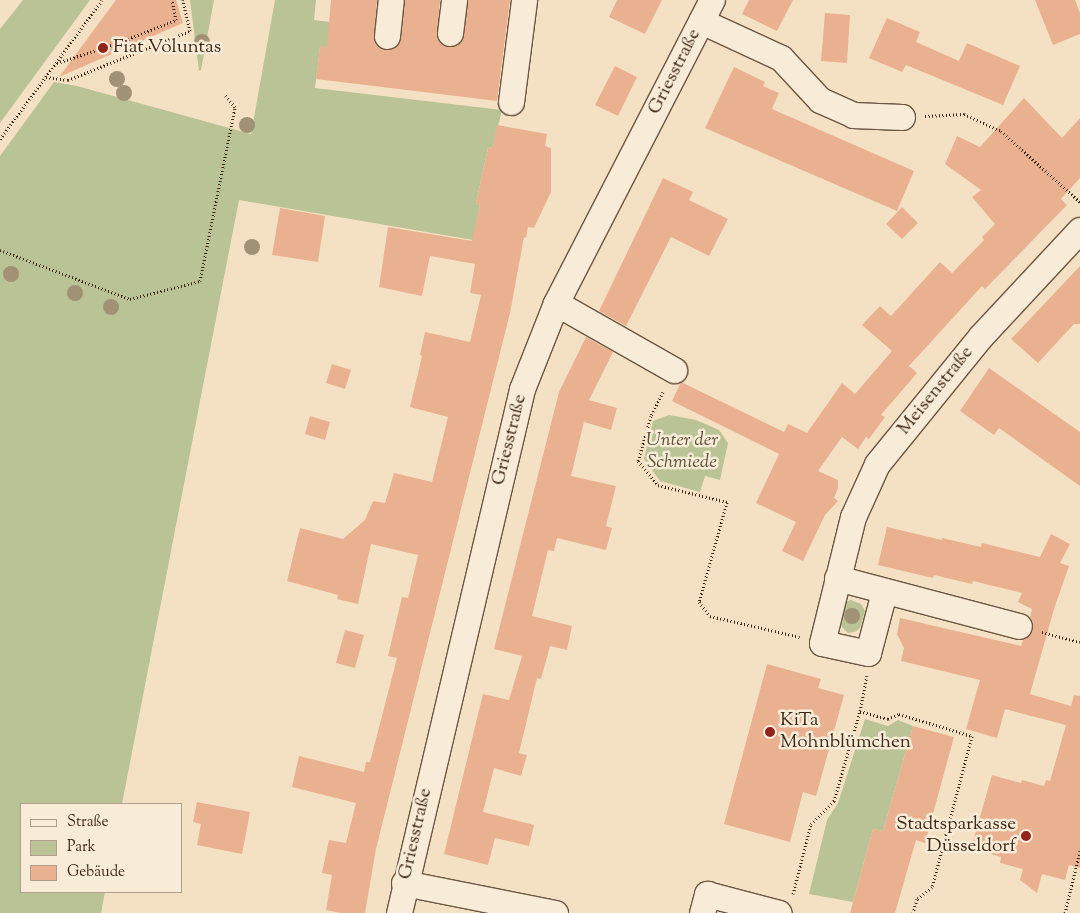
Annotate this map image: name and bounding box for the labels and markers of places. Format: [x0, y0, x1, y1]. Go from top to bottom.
place label: Fiat Voluntas [113, 37, 221, 59]
marker: Fiat Voluntas [97, 42, 109, 54]
place label: KiTa Mohnblümchen [780, 710, 911, 754]
marker: KiTa Mohnblümchen [764, 726, 776, 738]
place label: Stadtsparkasse Düsseldorf [896, 814, 1016, 858]
marker: Stadtsparkasse Düsseldorf [1020, 830, 1032, 842]

